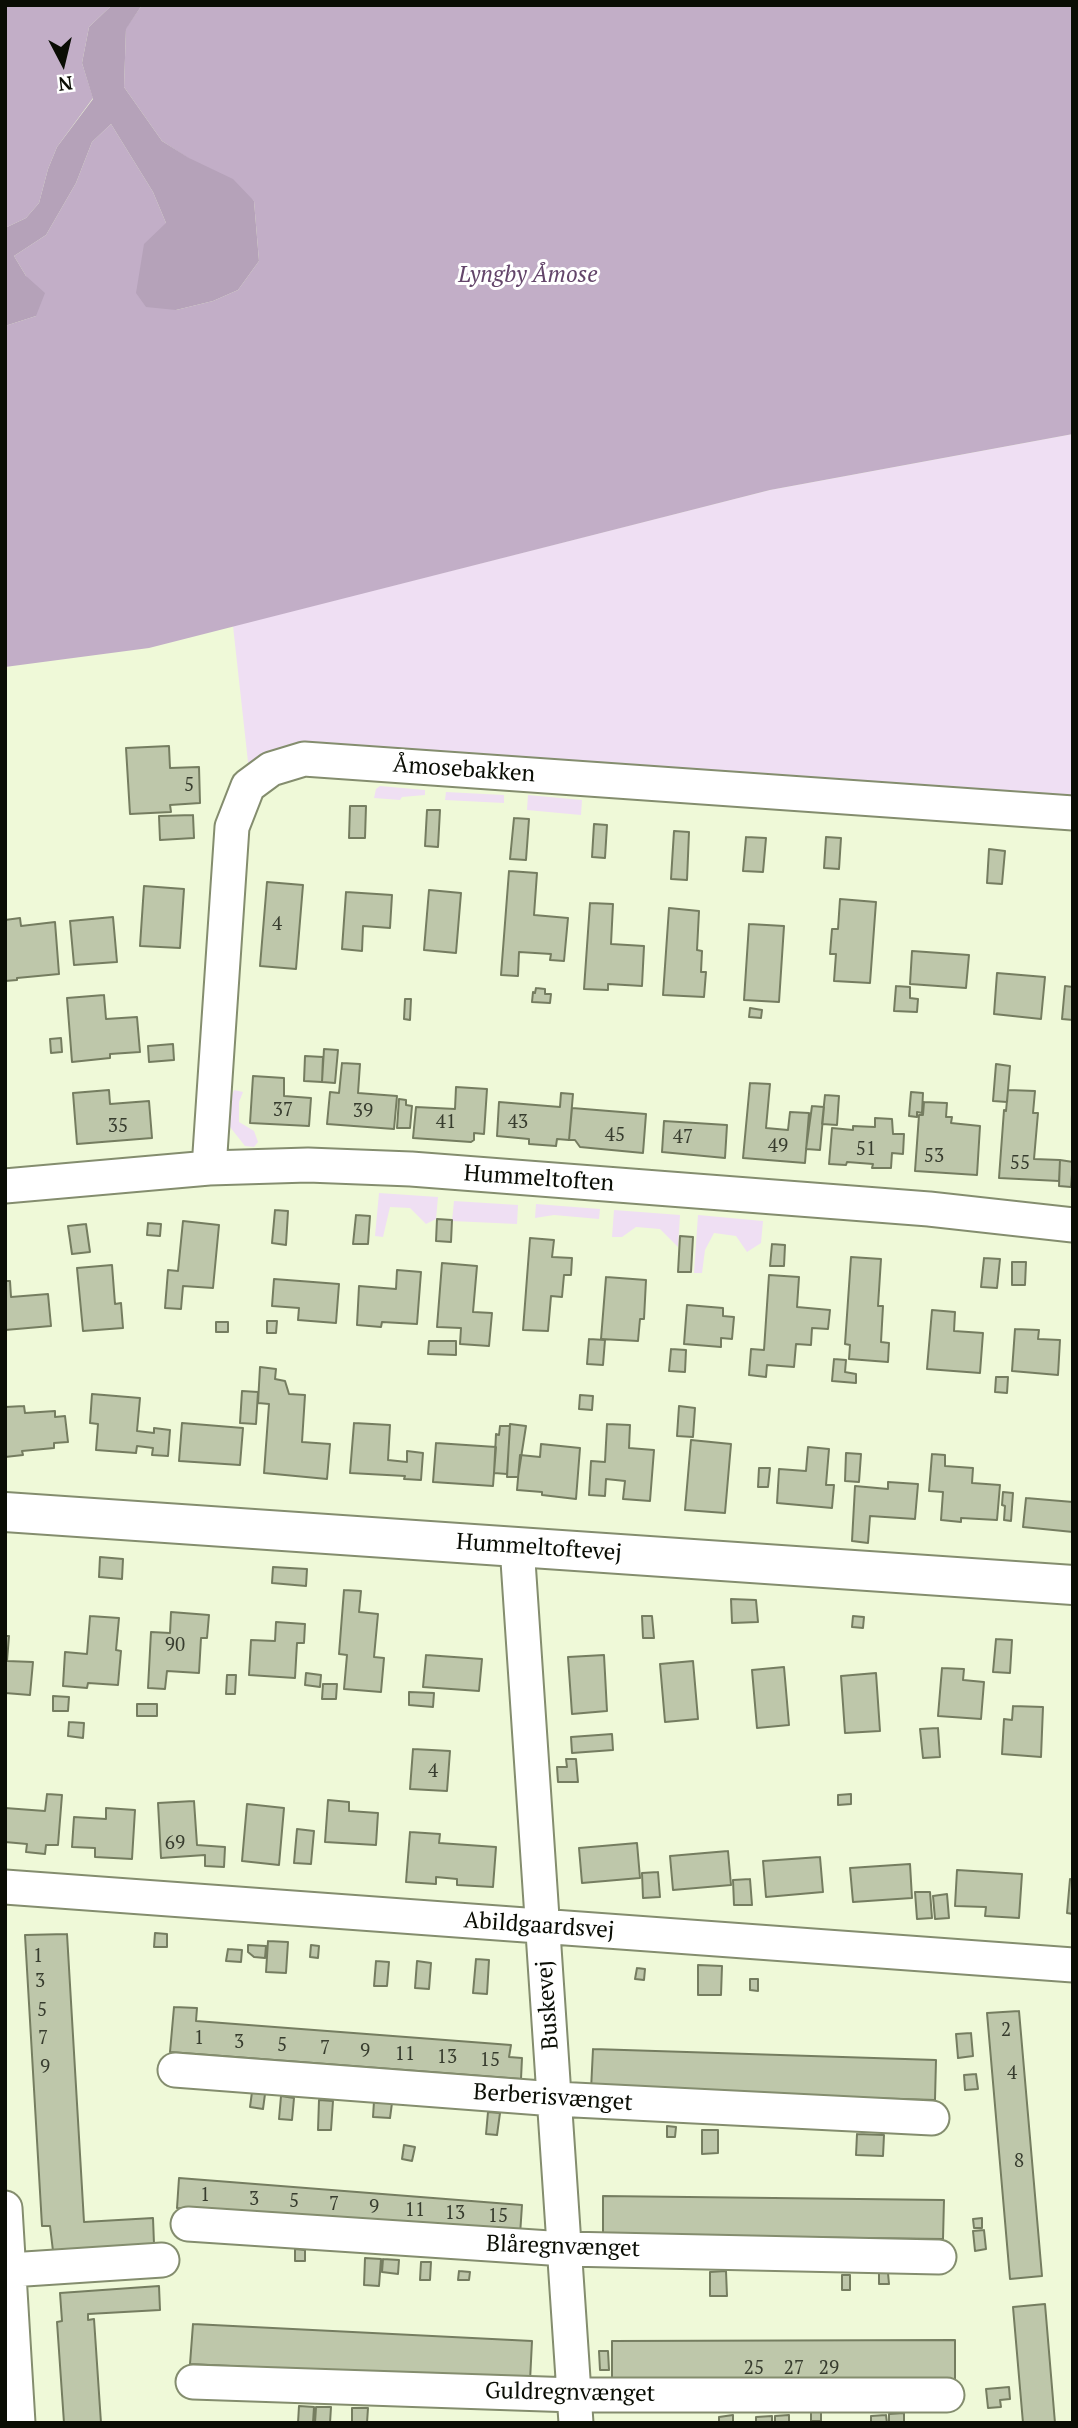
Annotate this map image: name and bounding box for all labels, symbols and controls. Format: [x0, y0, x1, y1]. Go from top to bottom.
north arrow [28, 28, 98, 98]
text: N [57, 71, 74, 98]
park label: Lyngby Åmose [458, 261, 598, 289]
street label: Åmosebakken [392, 751, 536, 789]
house number: 5 [184, 775, 194, 797]
house number: 4 [272, 914, 282, 936]
house number: 37 [273, 1100, 293, 1122]
house number: 39 [353, 1101, 373, 1123]
house number: 41 [436, 1112, 456, 1134]
house number: 43 [508, 1112, 528, 1134]
house number: 35 [108, 1116, 128, 1138]
house number: 45 [605, 1125, 625, 1147]
house number: 47 [673, 1127, 693, 1149]
house number: 49 [768, 1136, 788, 1158]
house number: 51 [856, 1139, 876, 1161]
house number: 53 [924, 1146, 944, 1168]
house number: 55 [1010, 1153, 1030, 1175]
street label: Hummeltoften [463, 1160, 615, 1198]
street label: Hummeltoftevej [455, 1528, 623, 1568]
house number: 90 [165, 1635, 185, 1657]
house number: 4 [428, 1761, 438, 1783]
house number: 69 [165, 1833, 185, 1855]
street label: Abildgaardsvej [463, 1907, 615, 1945]
house number: 1 [33, 1946, 43, 1968]
street label: Buskevej [531, 1959, 565, 2051]
house number: 3 [35, 1971, 45, 1993]
house number: 5 [37, 2000, 47, 2022]
house number: 2 [1001, 2020, 1011, 2042]
house number: 7 [38, 2028, 48, 2050]
house number: 1 [194, 2028, 204, 2050]
house number: 3 [234, 2032, 244, 2054]
house number: 5 [277, 2035, 287, 2057]
house number: 7 [320, 2038, 330, 2060]
house number: 9 [360, 2041, 370, 2063]
house number: 11 [395, 2044, 415, 2066]
house number: 13 [437, 2047, 457, 2069]
house number: 15 [480, 2050, 500, 2072]
house number: 9 [40, 2057, 50, 2079]
house number: 4 [1007, 2063, 1017, 2085]
street label: Berberisvænget [472, 2079, 634, 2117]
house number: 8 [1014, 2151, 1024, 2173]
house number: 1 [200, 2185, 210, 2207]
house number: 3 [249, 2189, 259, 2211]
house number: 5 [289, 2191, 299, 2213]
house number: 7 [329, 2194, 339, 2216]
house number: 9 [369, 2197, 379, 2219]
house number: 11 [405, 2200, 425, 2222]
house number: 13 [445, 2203, 465, 2225]
house number: 15 [488, 2206, 508, 2228]
street label: Blåregnvænget [485, 2231, 641, 2263]
house number: 25 [744, 2358, 764, 2380]
house number: 27 [784, 2358, 804, 2380]
house number: 29 [819, 2358, 839, 2380]
street label: Guldregnvænget [485, 2378, 655, 2408]

